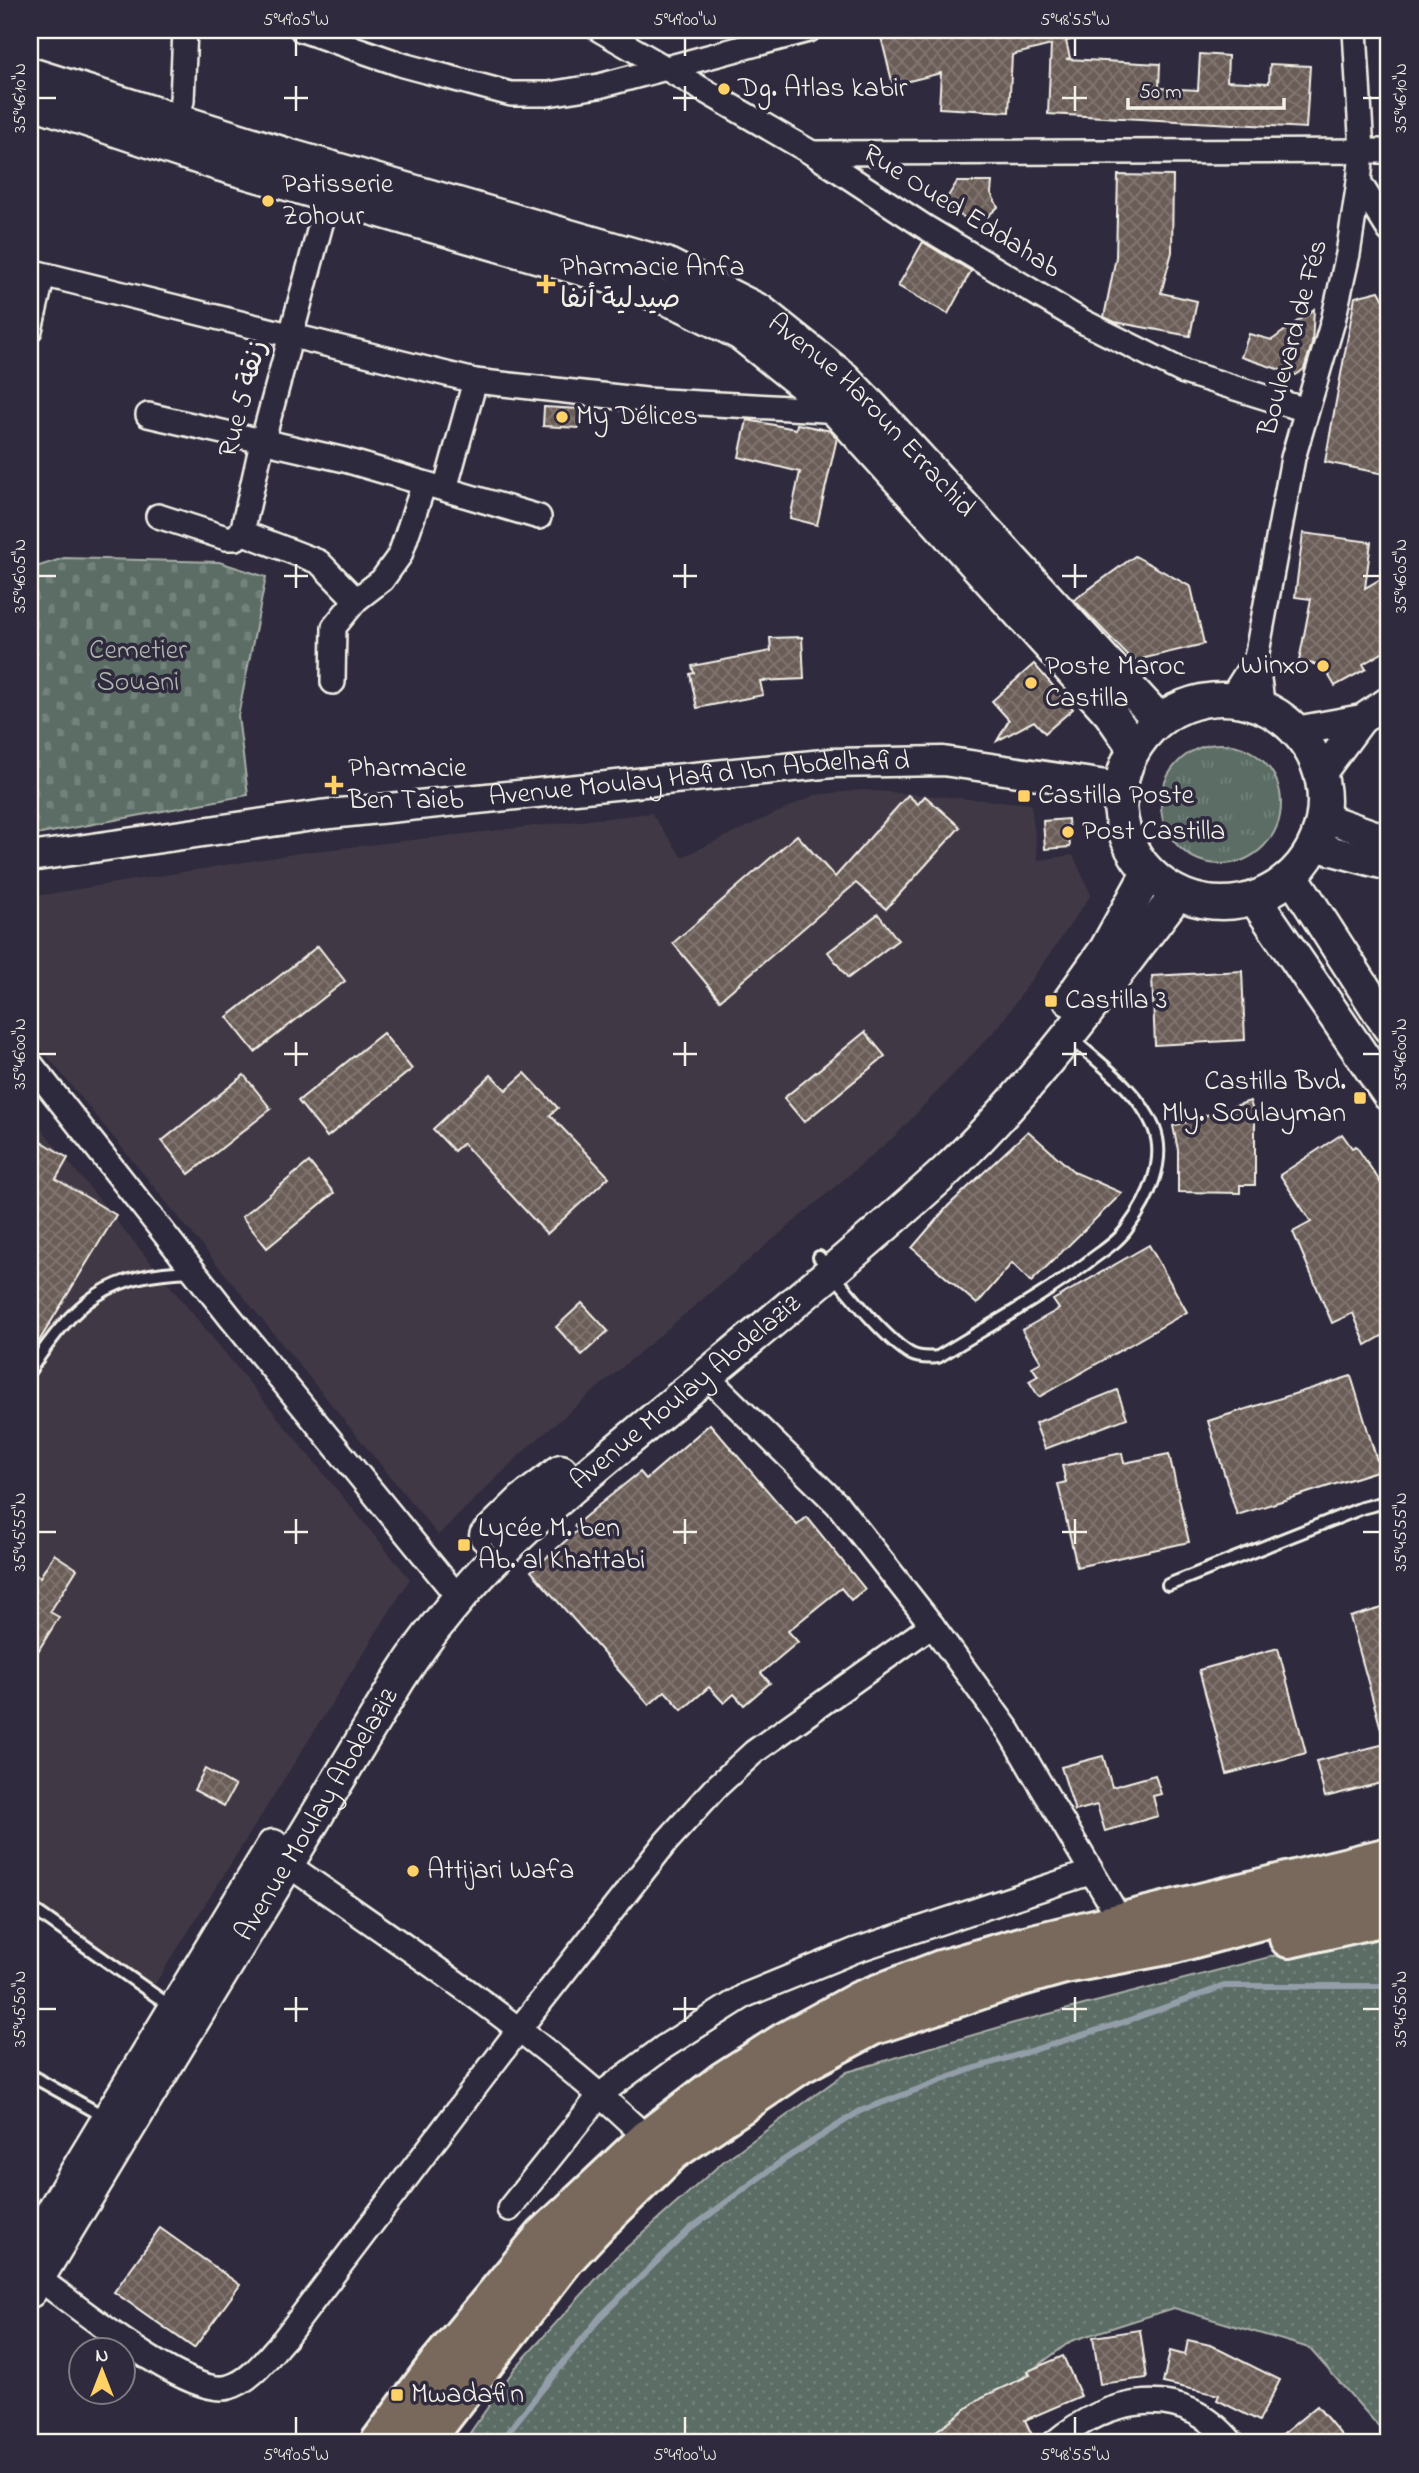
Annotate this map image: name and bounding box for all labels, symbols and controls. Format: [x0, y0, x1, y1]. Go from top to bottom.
text: 5°49'05"W [263, 8, 329, 34]
text: 5°49'00"W [653, 8, 717, 34]
text: 5°48'55"W [1040, 8, 1110, 34]
text: 35°46'10"N [8, 63, 34, 133]
text: 35°46'10"N [1389, 63, 1415, 133]
scale bar [1128, 66, 1284, 110]
place label: Dg. Atlas kabir [737, 69, 908, 110]
text: 50 m [1139, 78, 1182, 108]
marker: Dg. Atlas kabir [716, 81, 732, 97]
street label: Rue Oued Eddahab [854, 134, 1068, 290]
place label: Patisserie Zohour [282, 165, 394, 238]
marker: Patisserie Zohour [260, 193, 276, 209]
street label: Boulevard de Fés [1248, 235, 1340, 442]
place label: Pharmacie Anfa صيدلية أنفا [560, 248, 745, 321]
marker: Pharmacie Anfa صيدلية أنفا [538, 276, 554, 292]
street label: Avenue Haroun Errachid [758, 304, 985, 527]
street label: Rue 5 زنقة [209, 336, 279, 462]
place label: My Délices [576, 397, 698, 438]
marker: My Délices [554, 409, 570, 425]
text: 35°46'05"N [8, 539, 34, 613]
text: 35°46'05"N [1389, 539, 1415, 613]
park label: Cemetier Souani [89, 631, 187, 704]
place label: Winxo [1241, 646, 1309, 687]
place label: Poste Maroc Castilla [1045, 647, 1186, 720]
marker: Winxo [1315, 658, 1331, 674]
marker: Poste Maroc Castilla [1023, 675, 1039, 691]
street label: Avenue Moulay Hafid Ibn Abdelhafid [487, 741, 910, 818]
place label: Pharmacie Ben Taieb [347, 749, 467, 822]
place label: Castilla Poste [1038, 776, 1194, 817]
marker: Pharmacie Ben Taieb [326, 777, 342, 793]
marker: Castilla Poste [1016, 788, 1032, 804]
place label: Post Castilla [1082, 812, 1225, 853]
marker: Post Castilla [1060, 824, 1076, 840]
place label: Castilla 3 [1065, 981, 1167, 1022]
marker: Castilla 3 [1043, 993, 1059, 1009]
text: 35°46'00"N [8, 1018, 34, 1090]
text: 35°46'00"N [1389, 1018, 1415, 1090]
place label: Castilla Bvd. Mly. Soulayman [1162, 1062, 1346, 1135]
marker: Castilla Bvd. Mly. Soulayman [1352, 1090, 1368, 1106]
street label: Avenue Moulay Abdelaziz [561, 1284, 811, 1501]
text: 35°45'55"N [8, 1492, 34, 1572]
text: 35°45'55"N [1389, 1492, 1415, 1572]
place label: Lycée M. ben Ab. al Khattabi [478, 1509, 645, 1582]
marker: Lycée M. ben Ab. al Khattabi [456, 1537, 472, 1553]
street label: Avenue Moulay Abdelaziz [225, 1680, 409, 1949]
place label: Attijari Wafa [427, 1851, 574, 1892]
marker: Attijari Wafa [405, 1863, 421, 1879]
text: 35°45'50"N [8, 1971, 34, 2047]
text: 35°45'50"N [1389, 1971, 1415, 2047]
north arrow [66, 2336, 136, 2406]
text: N [96, 2343, 109, 2370]
place label: Mwadafin [411, 2375, 524, 2416]
marker: Mwadafin [389, 2387, 405, 2403]
text: 5°49'05"W [263, 2443, 329, 2469]
text: 5°49'00"W [653, 2443, 717, 2469]
text: 5°48'55"W [1040, 2443, 1110, 2469]

